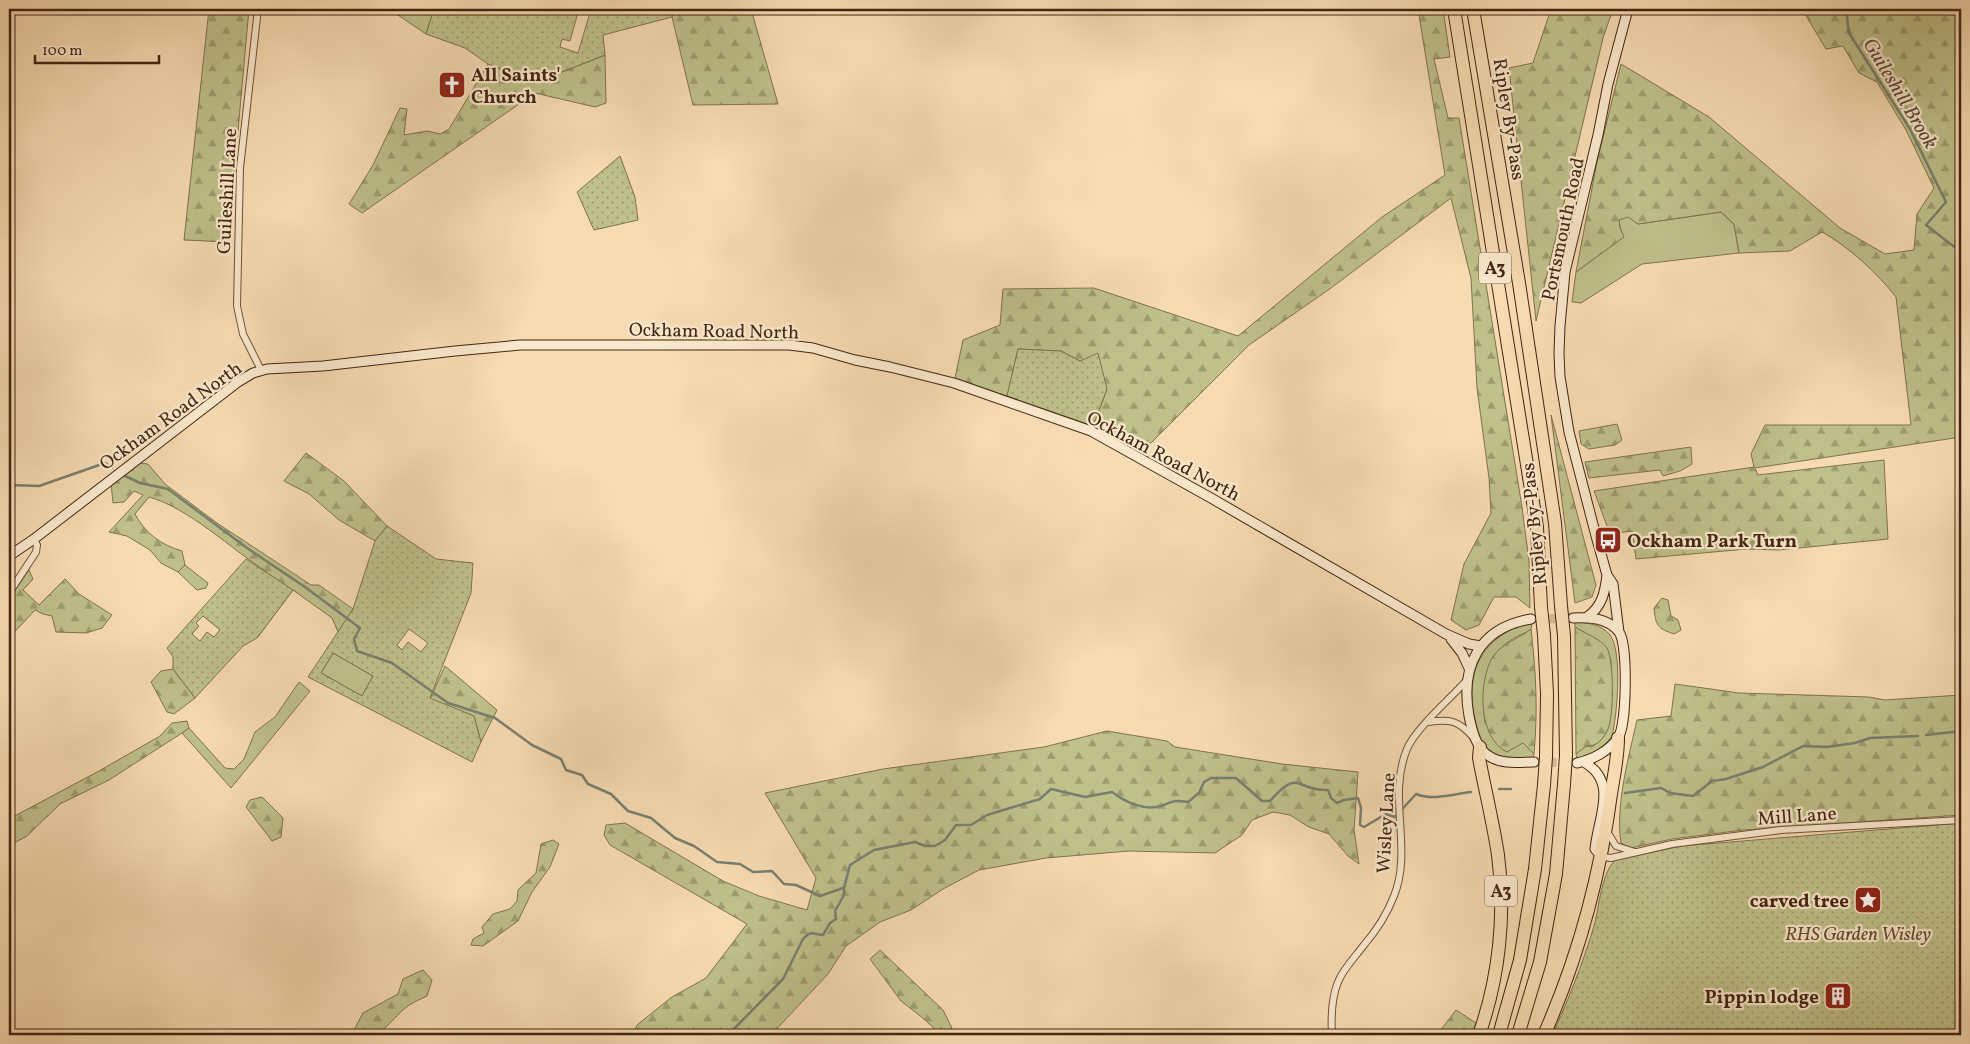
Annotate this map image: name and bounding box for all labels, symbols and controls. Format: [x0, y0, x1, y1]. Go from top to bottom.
scale bar [35, 32, 159, 64]
water label: Guileshill Brook [1855, 33, 1944, 155]
text: 100 m [42, 41, 82, 62]
street label: Ripley By-Pass [1486, 56, 1530, 182]
place label: All Saints' Church [471, 63, 561, 111]
church icon: All Saints' Church [437, 70, 467, 100]
street label: Guileshill Lane [212, 128, 244, 255]
street label: Portsmouth Road [1536, 155, 1592, 303]
road number: A3 [1479, 252, 1511, 284]
street label: Ockham Road North [628, 318, 799, 346]
street label: Ockham Road North [95, 356, 248, 477]
street label: Ockham Road North [1082, 405, 1244, 508]
street label: Ripley By-Pass [1516, 461, 1554, 586]
bus stop icon: Ockham Park Turn [1593, 525, 1623, 555]
place label: Ockham Park Turn [1627, 529, 1797, 555]
street label: Wisley Lane [1371, 772, 1403, 874]
street label: Mill Lane [1757, 801, 1837, 833]
road number: A3 [1485, 876, 1517, 906]
place icon: carved tree [1853, 885, 1883, 915]
place label: carved tree [1750, 889, 1849, 915]
park label: RHS Garden Wisley [1785, 922, 1931, 948]
building icon: Pippin lodge [1823, 981, 1853, 1011]
place label: Pippin lodge [1704, 985, 1819, 1011]

